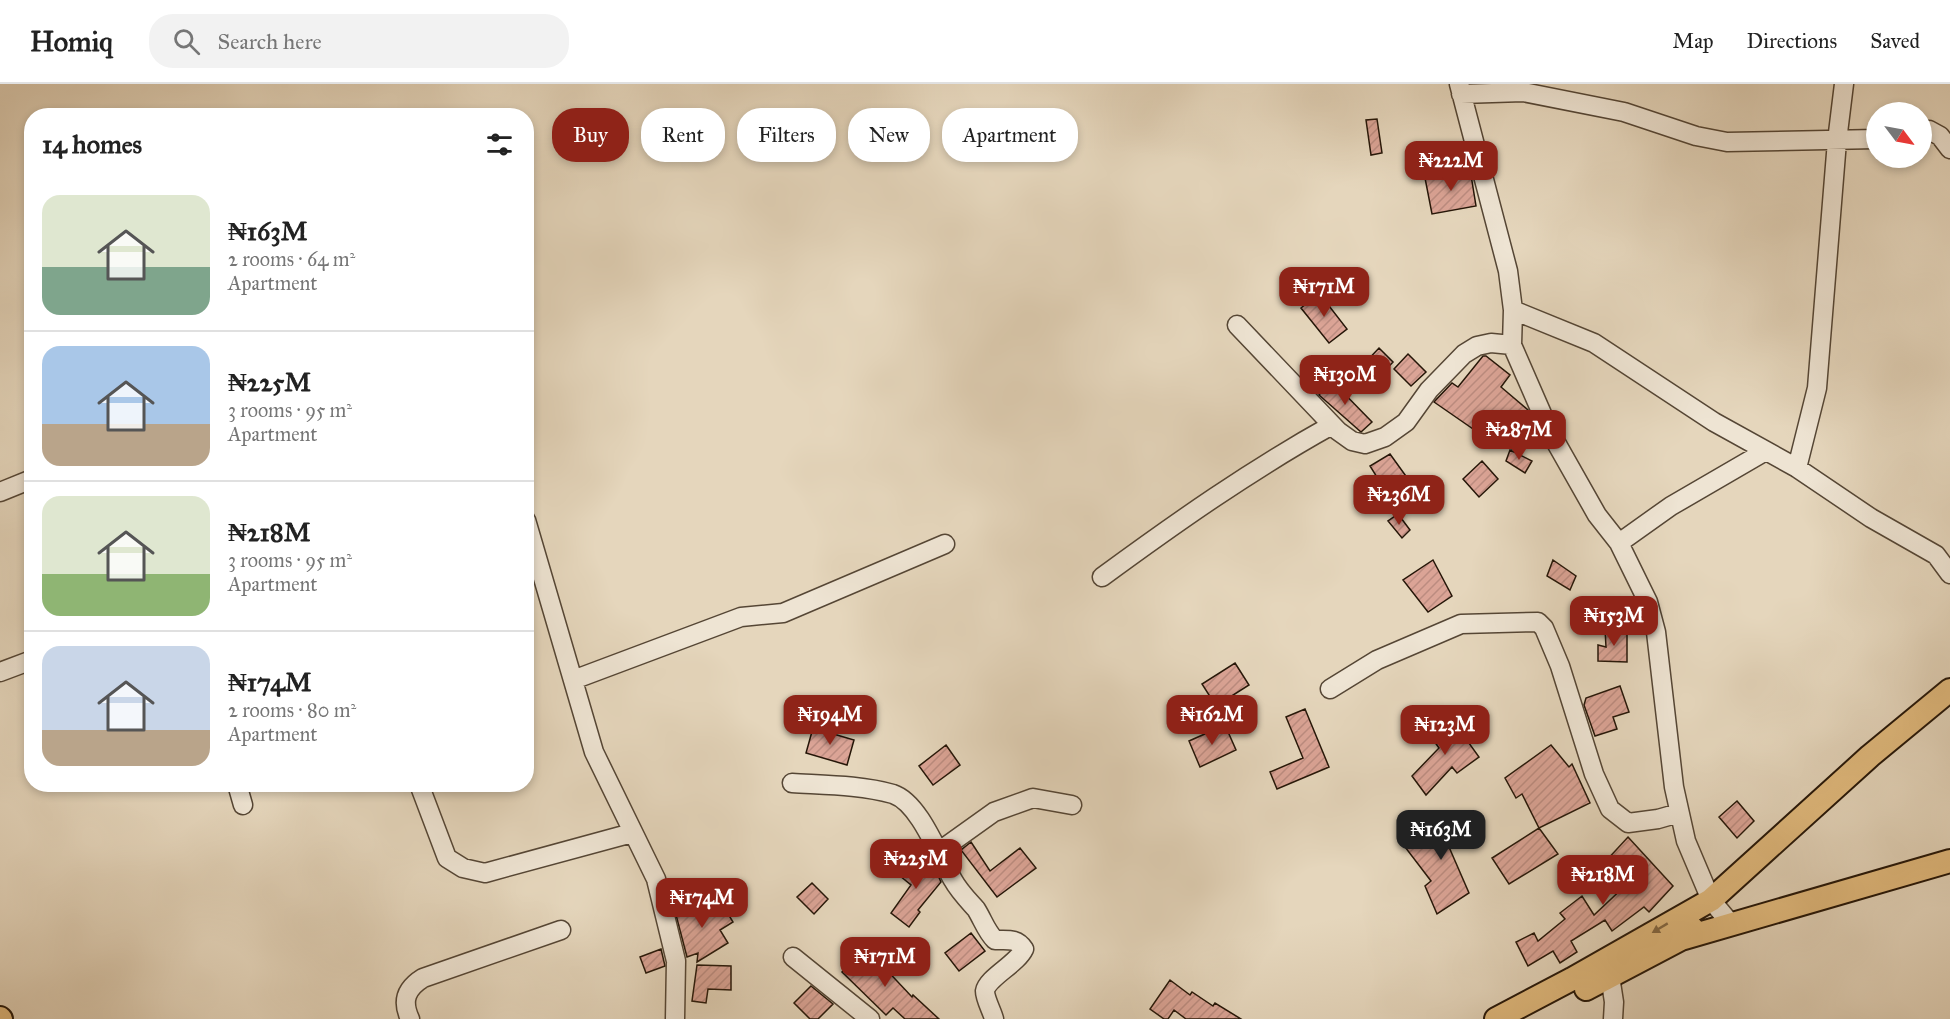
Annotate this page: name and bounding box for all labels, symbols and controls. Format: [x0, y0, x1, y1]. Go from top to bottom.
search box [149, 14, 569, 68]
text: Homiq [30, 24, 113, 59]
icon: search [170, 25, 203, 58]
text: Search here [218, 28, 322, 55]
text: Map [1673, 28, 1714, 54]
text: Directions [1747, 28, 1837, 54]
text: Saved [1870, 28, 1920, 54]
north arrow [1866, 102, 1932, 168]
map controls [1866, 102, 1932, 168]
chip: Buy [552, 108, 629, 162]
chip: Rent [641, 108, 725, 162]
chip: Filters [737, 108, 836, 162]
chip: New [848, 108, 930, 162]
chip: Apartment [942, 108, 1078, 162]
text: 14 homes [42, 128, 142, 160]
icon: filters [483, 128, 516, 161]
pin: ₦222M [1409, 141, 1493, 192]
text: ₦222M [1419, 148, 1483, 172]
text: ₦163M [228, 215, 308, 247]
icon: home [90, 219, 162, 291]
text: 2 rooms · 64 m² [228, 247, 355, 271]
pin: ₦171M [1282, 267, 1366, 318]
text: Apartment [228, 271, 317, 295]
text: ₦171M [1293, 274, 1355, 298]
pin: ₦130M [1303, 355, 1387, 406]
text: ₦130M [1314, 362, 1376, 386]
text: ₦225M [228, 366, 311, 398]
icon: home [90, 370, 162, 442]
text: 3 rooms · 95 m² [228, 398, 352, 422]
pin: ₦287M [1477, 410, 1561, 461]
text: ₦287M [1486, 417, 1552, 441]
text: Apartment [228, 422, 317, 446]
pin: ₦236M [1357, 475, 1441, 526]
text: ₦236M [1367, 482, 1431, 506]
text: ₦218M [228, 516, 311, 548]
icon: home [90, 520, 162, 592]
text: 3 rooms · 95 m² [228, 548, 352, 572]
text: Apartment [228, 572, 317, 596]
pin: ₦153M [1572, 596, 1656, 647]
text: ₦153M [1584, 603, 1644, 627]
text: ₦174M [228, 666, 312, 698]
icon: home [90, 670, 162, 742]
pin: ₦194M [788, 695, 872, 746]
pin: ₦162M [1170, 695, 1254, 746]
text: 2 rooms · 80 m² [228, 698, 356, 722]
text: ₦194M [798, 702, 862, 726]
text: ₦162M [1180, 702, 1244, 726]
pin: ₦123M [1403, 705, 1487, 756]
text: ₦123M [1415, 712, 1475, 736]
text: Apartment [228, 722, 317, 746]
pin: ₦163M [1399, 810, 1483, 861]
text: ₦163M [1410, 817, 1472, 841]
pin: ₦225M [874, 839, 958, 890]
text: ₦225M [884, 846, 948, 870]
pin: ₦218M [1561, 855, 1645, 906]
text: ₦218M [1571, 862, 1635, 886]
pin: ₦174M [660, 878, 744, 929]
text: ₦174M [670, 885, 734, 909]
one-way arrow [1652, 923, 1668, 934]
pin: ₦171M [843, 937, 927, 988]
text: ₦171M [854, 944, 916, 968]

